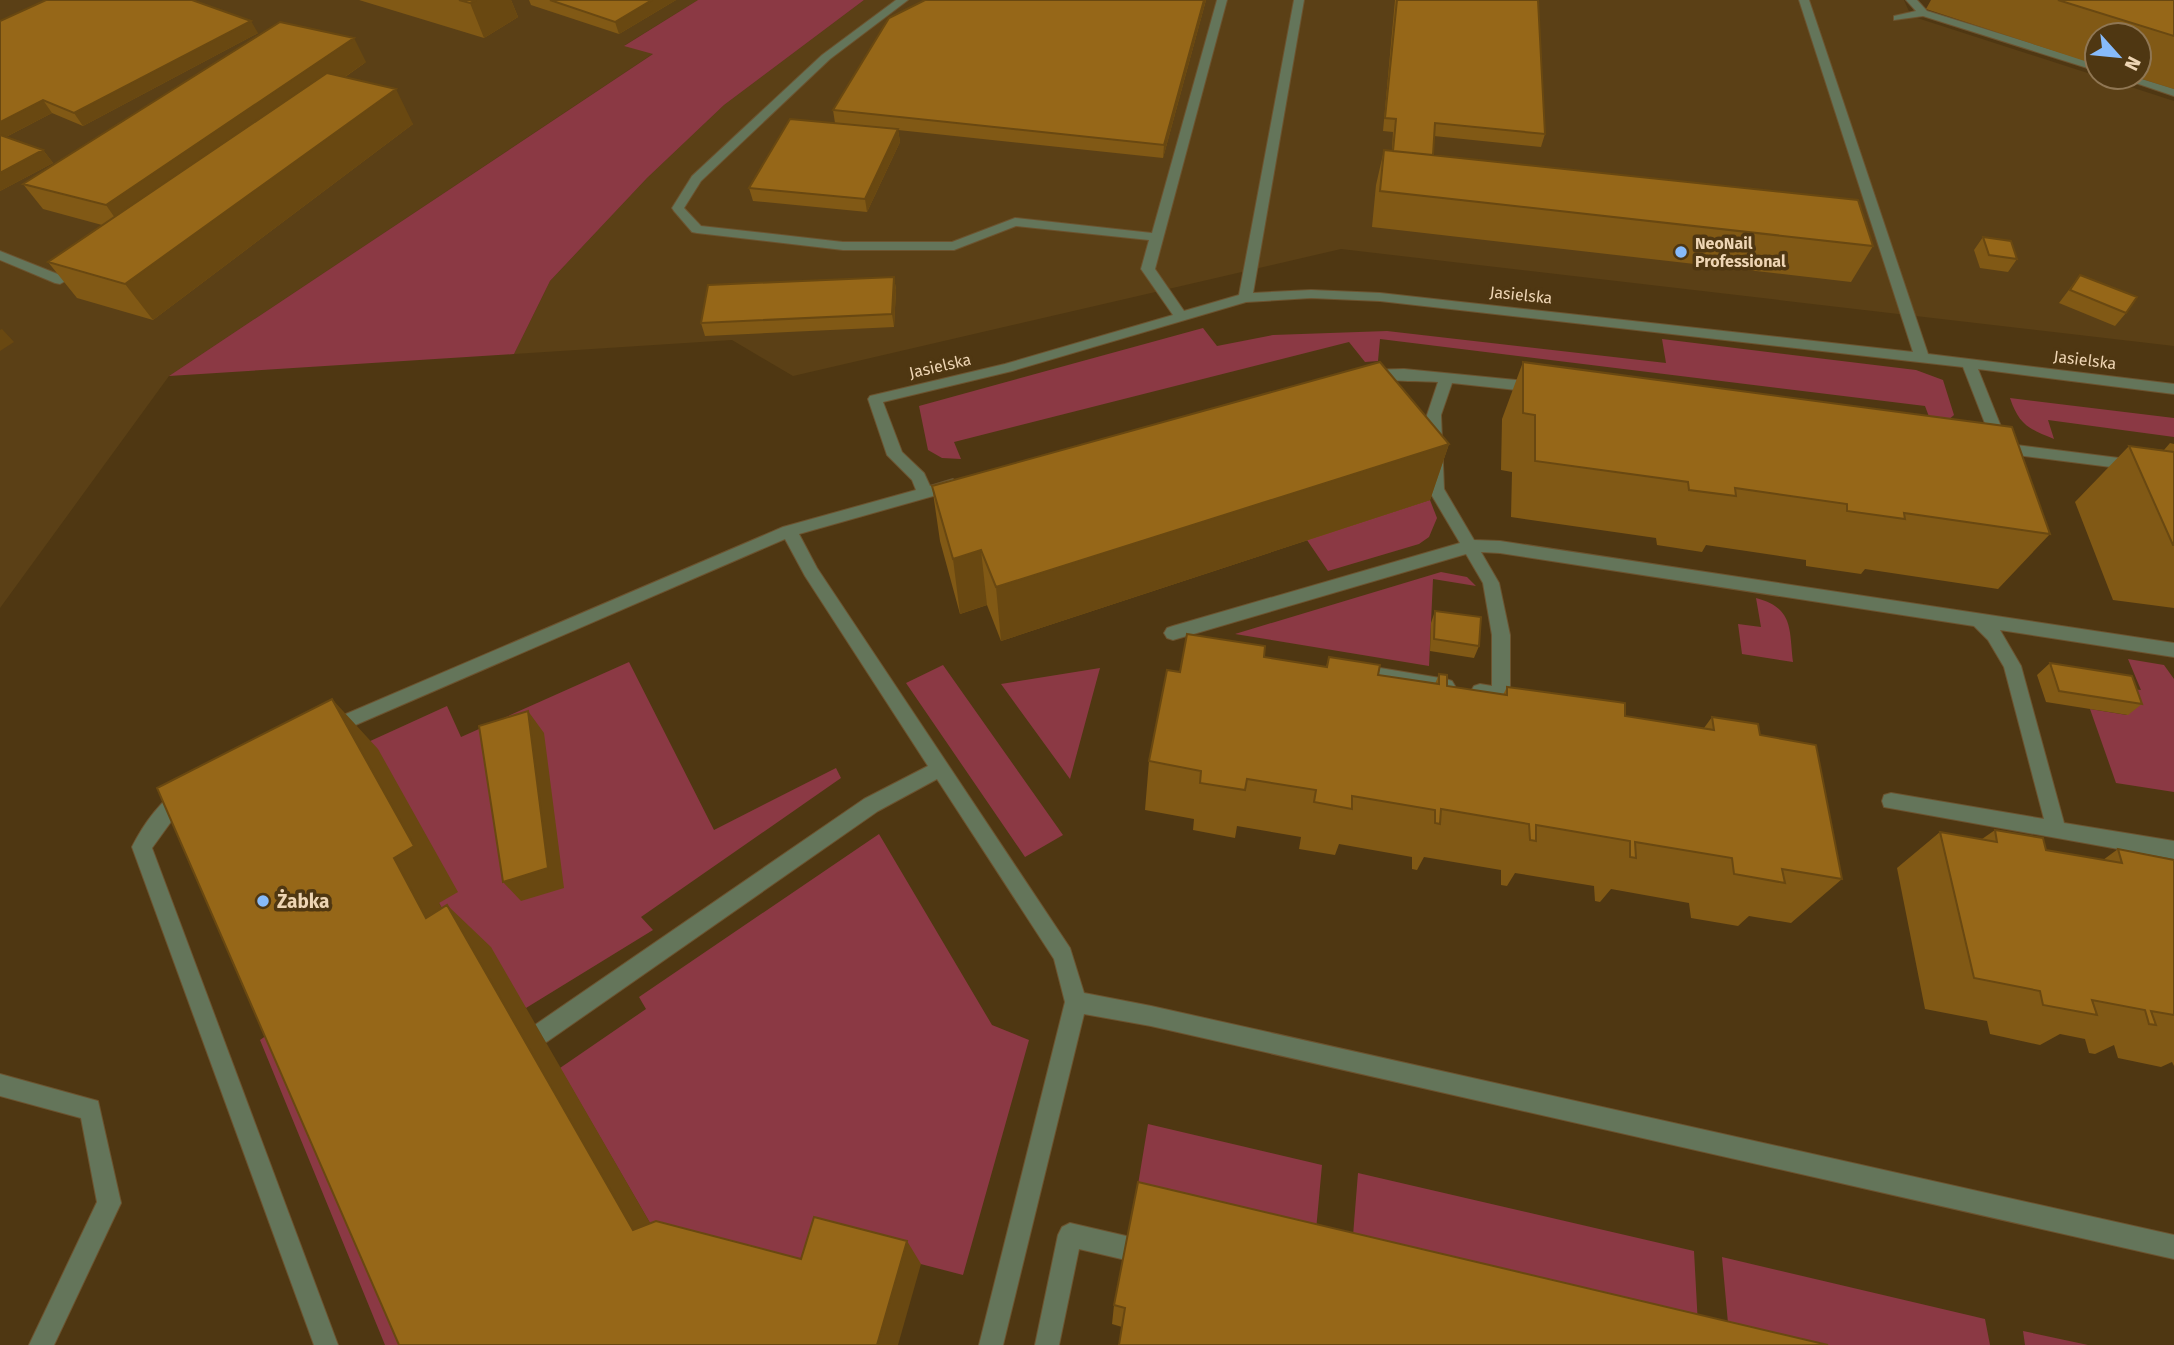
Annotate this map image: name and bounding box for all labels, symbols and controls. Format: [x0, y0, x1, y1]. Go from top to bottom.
north arrow [2083, 21, 2153, 91]
text: N [2120, 53, 2146, 74]
place label: NeoNail Professional [1695, 234, 1786, 271]
marker: NeoNail Professional [1673, 244, 1689, 260]
street label: Jasielska [1489, 282, 1553, 308]
street label: Jasielska [2053, 347, 2117, 373]
street label: Jasielska [907, 350, 973, 382]
place label: Żabka [277, 889, 329, 913]
marker: Żabka [255, 893, 271, 909]

